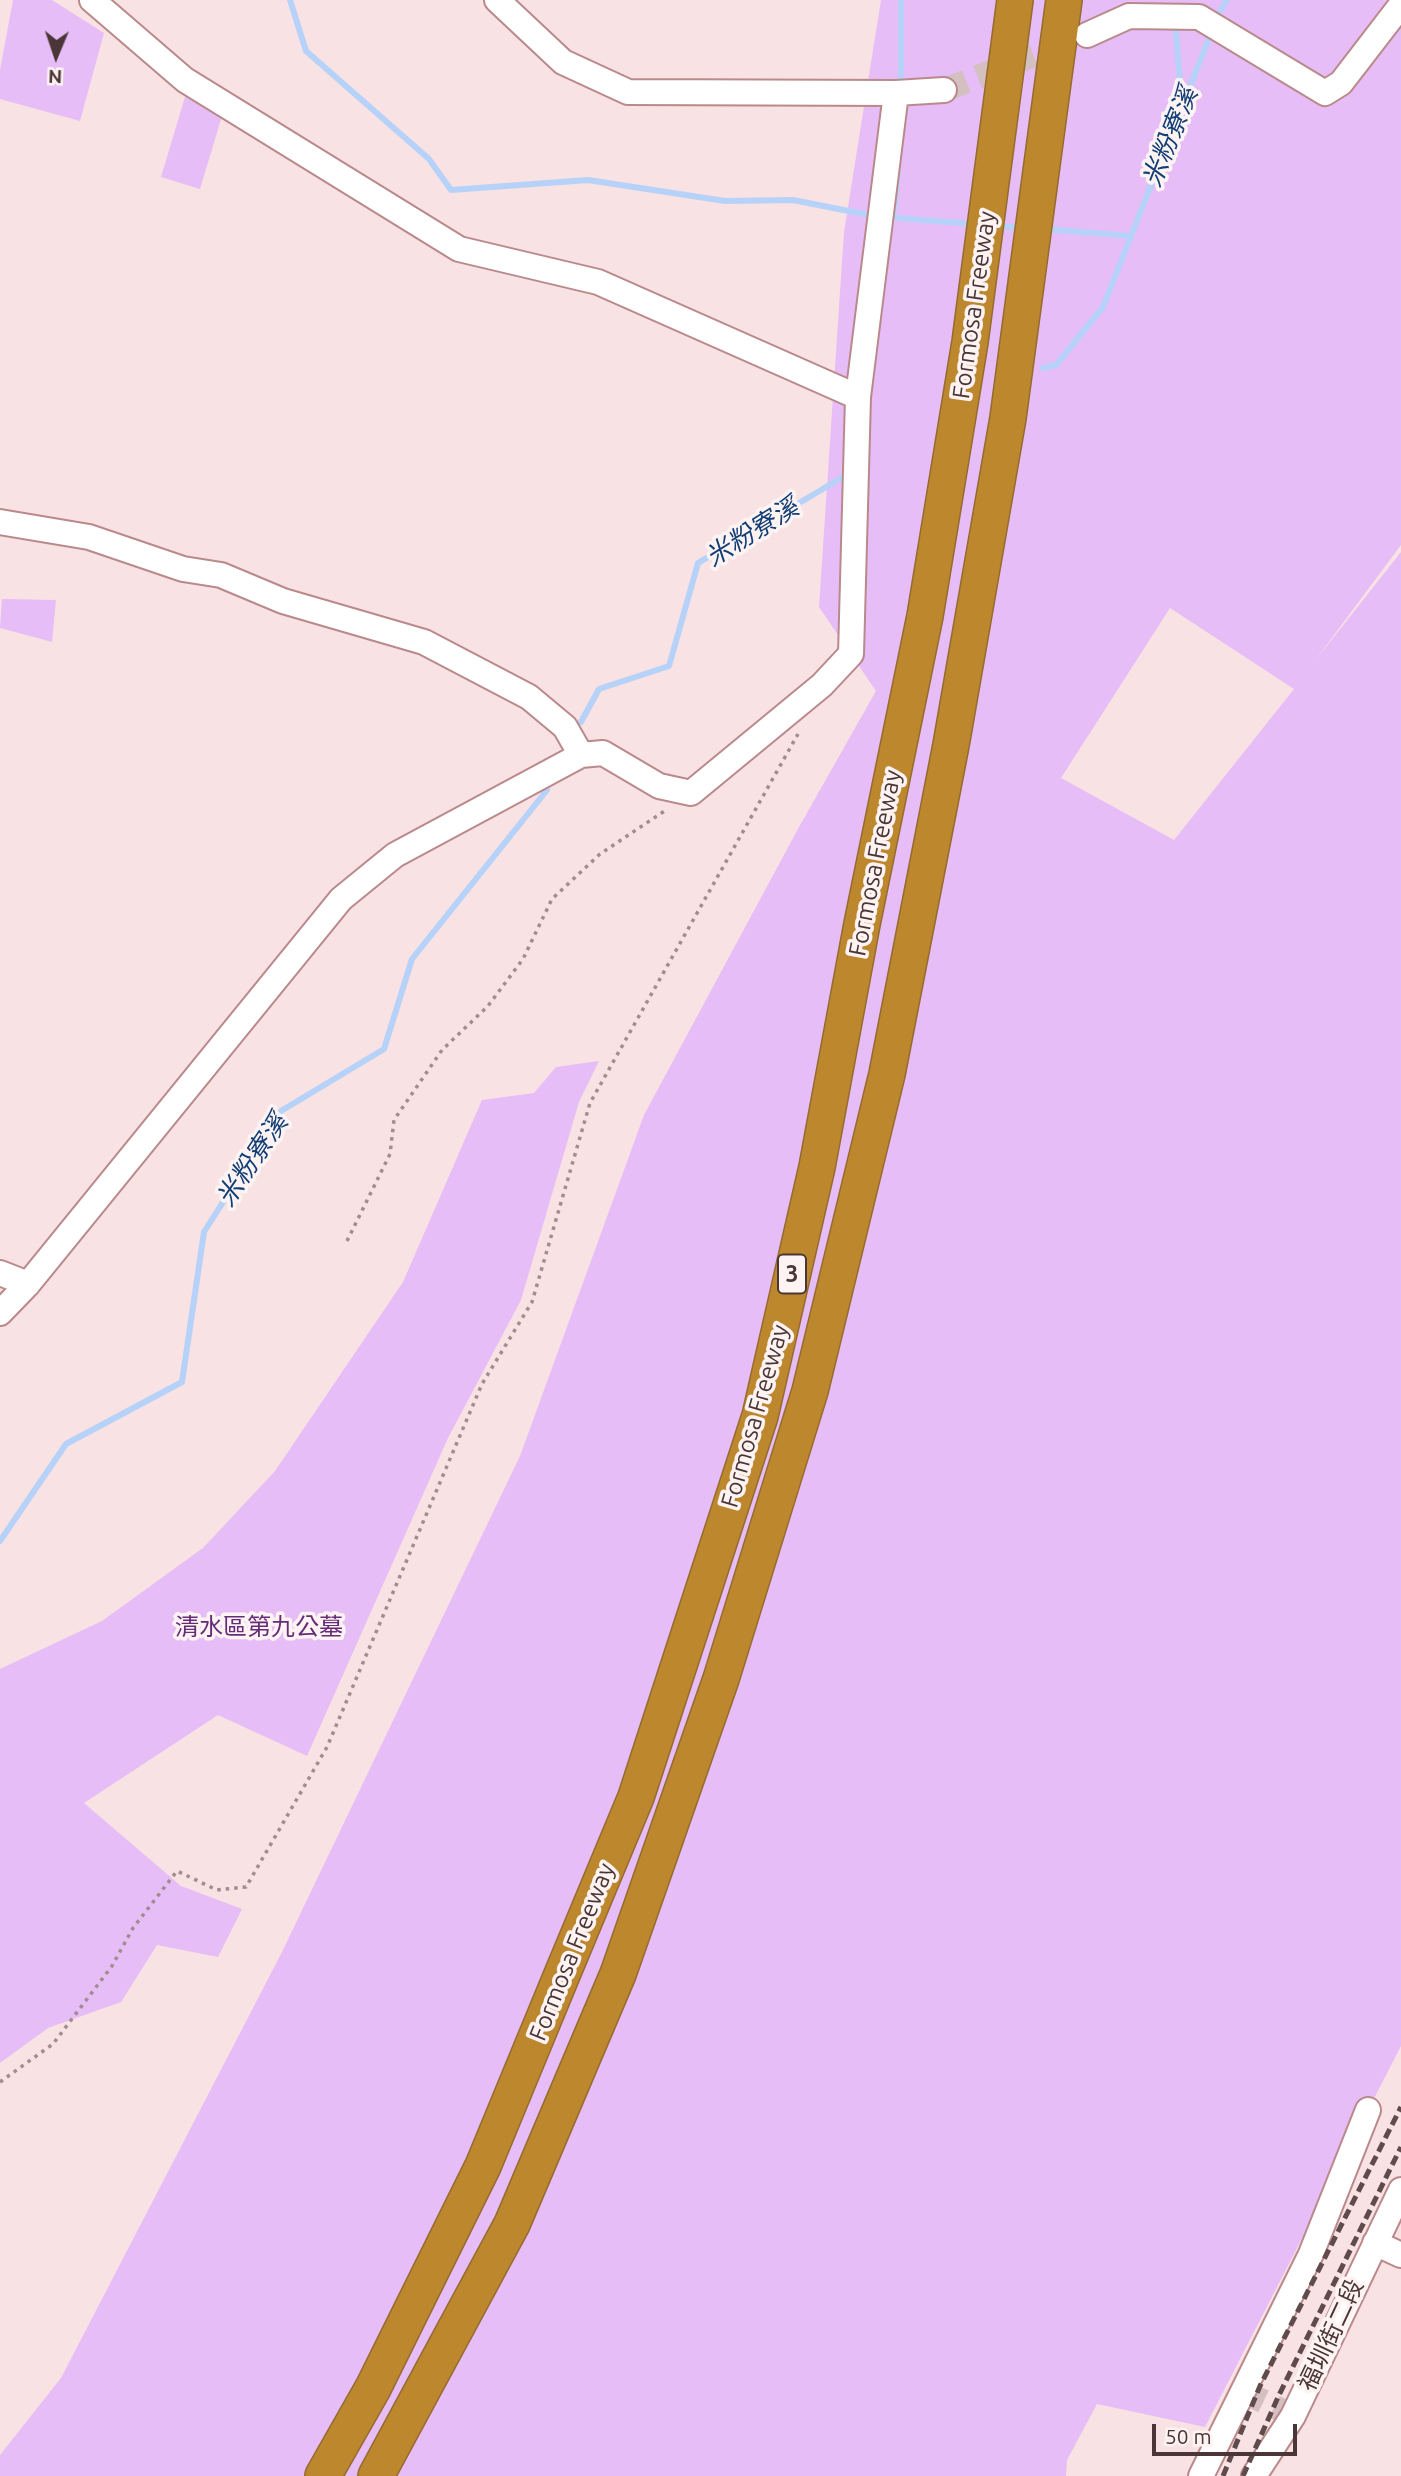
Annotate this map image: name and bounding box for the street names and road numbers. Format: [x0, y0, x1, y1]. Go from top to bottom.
street label: Formosa Freeway [947, 209, 1001, 401]
street label: Formosa Freeway [843, 767, 907, 959]
road number: 3 [778, 1254, 806, 1294]
street label: Formosa Freeway [715, 1321, 795, 1511]
street label: Formosa Freeway [523, 1859, 621, 2045]
street label: 福圳街二段 [1293, 2275, 1369, 2395]

